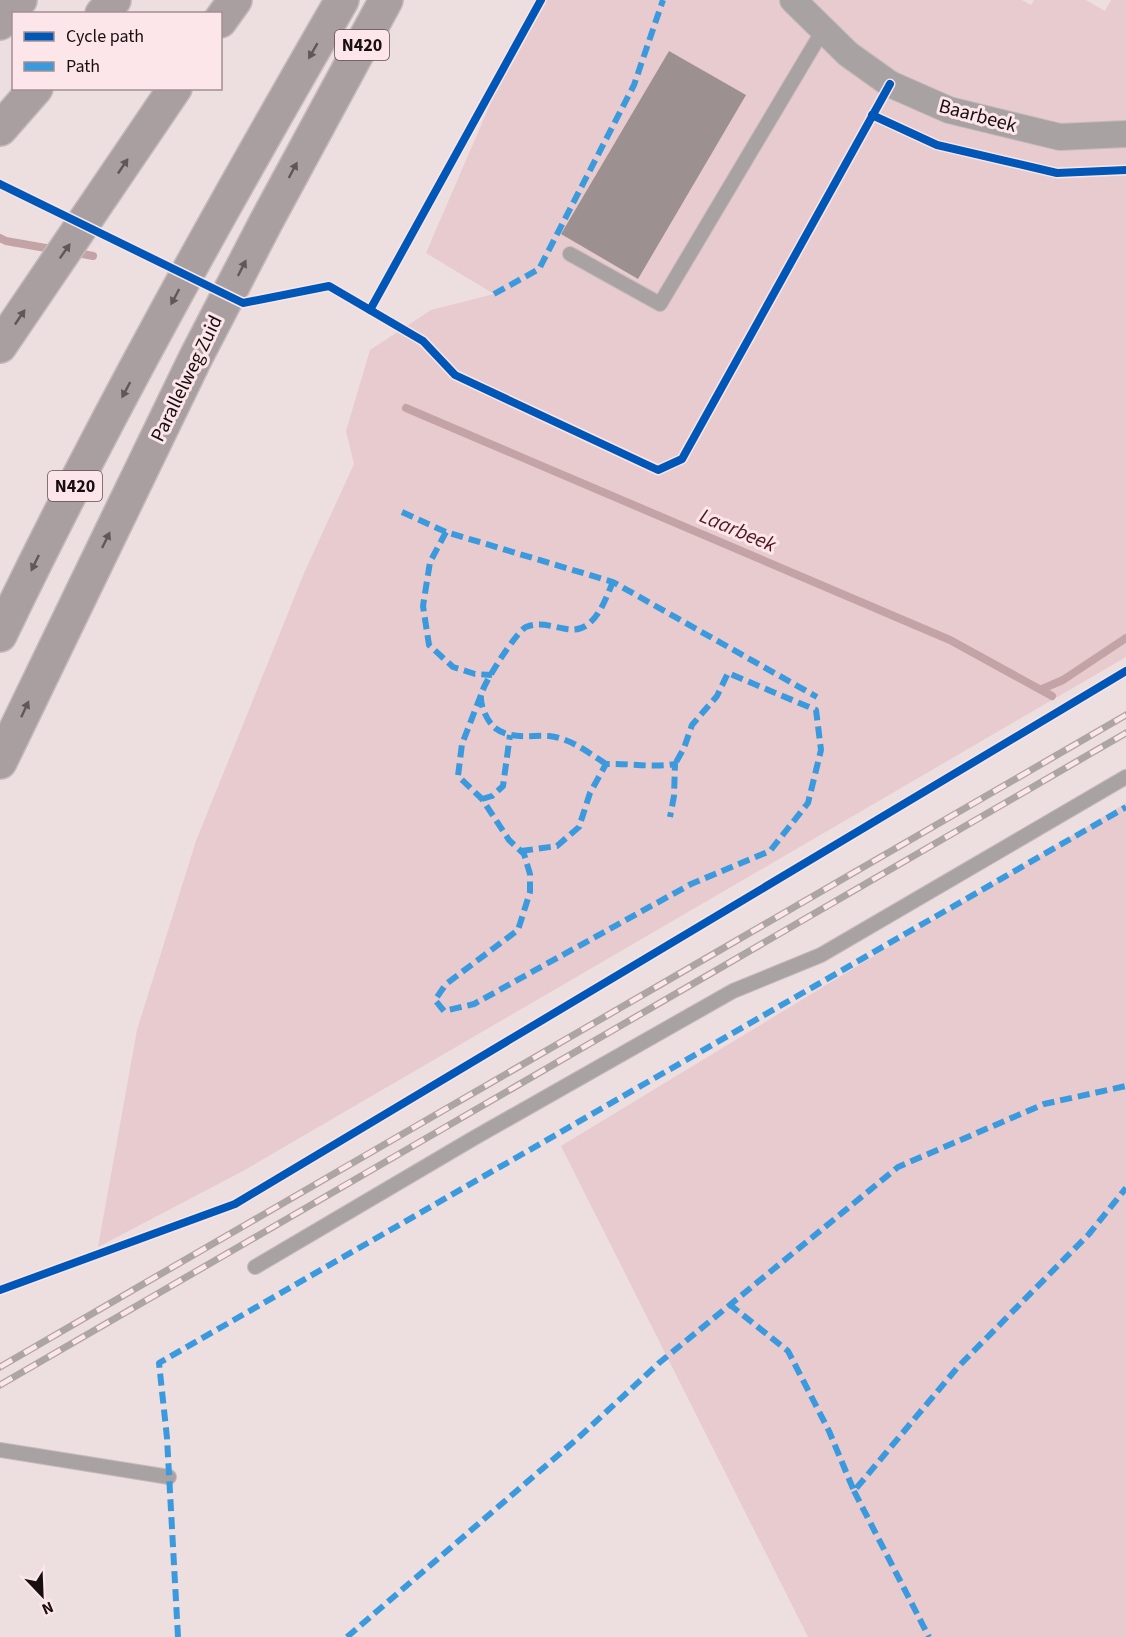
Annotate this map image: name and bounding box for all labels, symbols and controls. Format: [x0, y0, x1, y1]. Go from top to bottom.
legend [12, 12, 222, 90]
text: Cycle path [66, 24, 144, 49]
road number: N420 [335, 30, 389, 60]
one-way arrow [308, 43, 318, 60]
text: Path [66, 54, 100, 79]
street label: Baarbeek [936, 92, 1020, 140]
one-way arrow [117, 158, 129, 174]
one-way arrow [288, 162, 298, 179]
one-way arrow [59, 243, 71, 259]
one-way arrow [237, 259, 247, 276]
one-way arrow [170, 288, 180, 305]
one-way arrow [14, 308, 25, 325]
street label: Parallelweg Zuid [144, 310, 230, 446]
one-way arrow [121, 382, 131, 399]
road number: N420 [48, 471, 102, 501]
water label: Laarbeek [695, 500, 782, 560]
one-way arrow [102, 532, 111, 549]
one-way arrow [30, 554, 39, 571]
one-way arrow [20, 700, 30, 718]
north arrow [12, 1565, 72, 1625]
text: N [38, 1596, 57, 1620]

